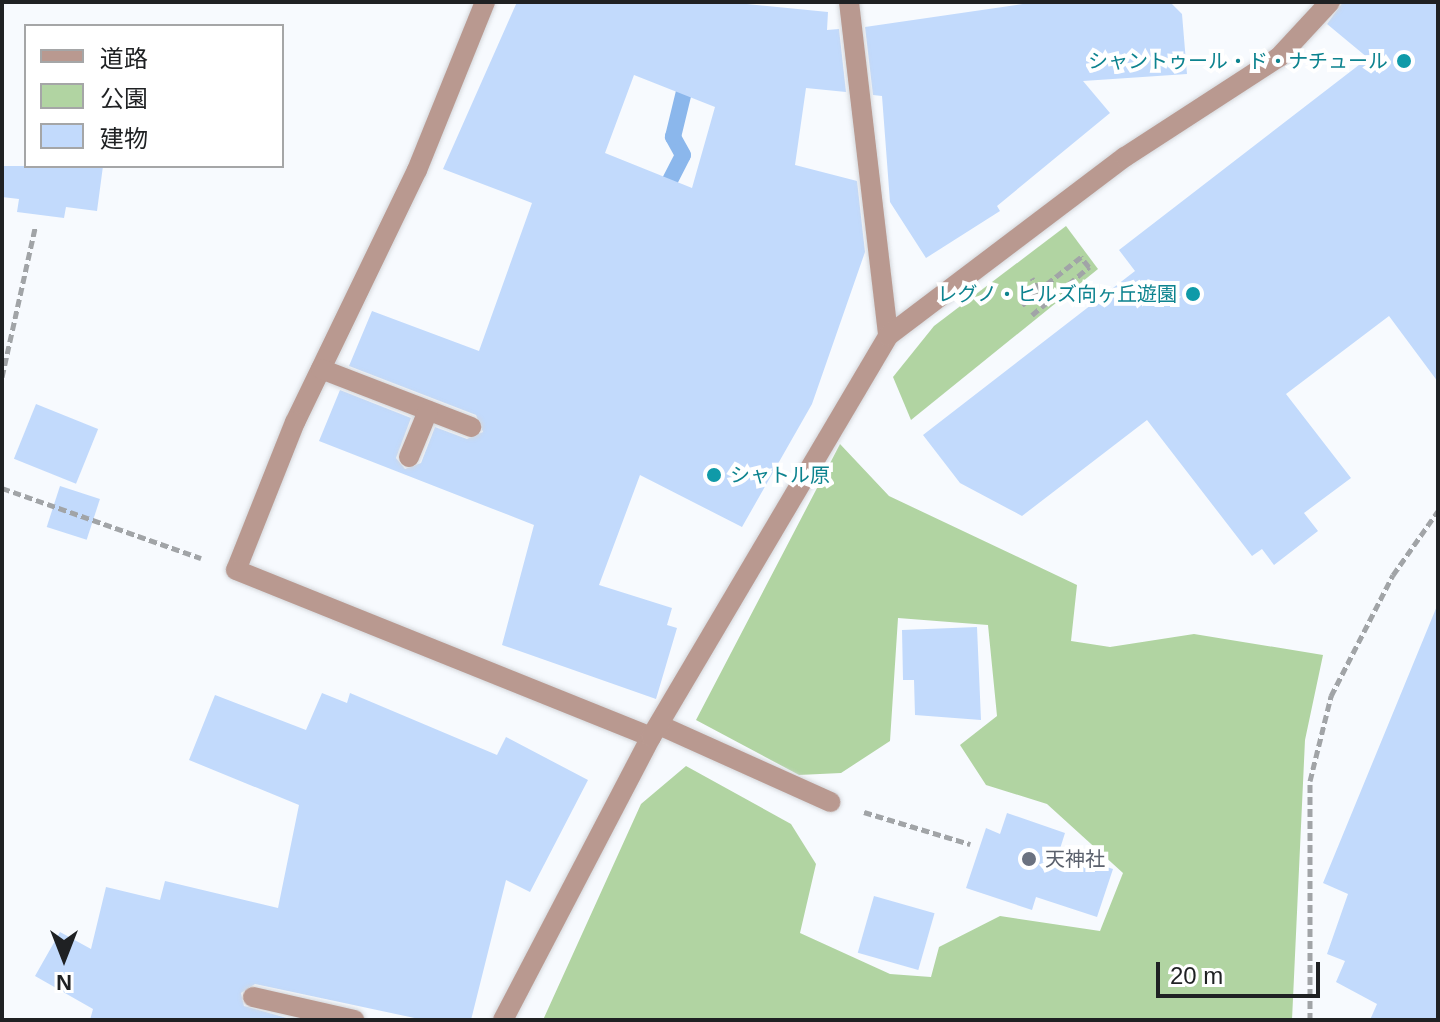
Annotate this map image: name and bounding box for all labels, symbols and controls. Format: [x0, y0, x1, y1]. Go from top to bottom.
legend [24, 24, 284, 168]
text: 道路 [100, 45, 148, 72]
place label: シャントゥール・ド・ナチュール [1088, 49, 1388, 73]
marker: シャントゥール・ド・ナチュール [1395, 52, 1413, 70]
text: 公園 [100, 85, 148, 112]
text: 建物 [100, 125, 148, 152]
place label: レグノ・ヒルズ向ヶ丘遊園 [937, 282, 1177, 306]
marker: レグノ・ヒルズ向ヶ丘遊園 [1184, 285, 1202, 303]
place label: シャトル原 [730, 463, 830, 487]
marker: シャトル原 [705, 466, 723, 484]
place label: 天神社 [1045, 847, 1105, 871]
marker: 天神社 [1020, 850, 1038, 868]
north arrow [24, 918, 104, 998]
scale bar [1160, 946, 1324, 996]
text: 20 m [1170, 962, 1223, 989]
text: N [56, 970, 72, 995]

